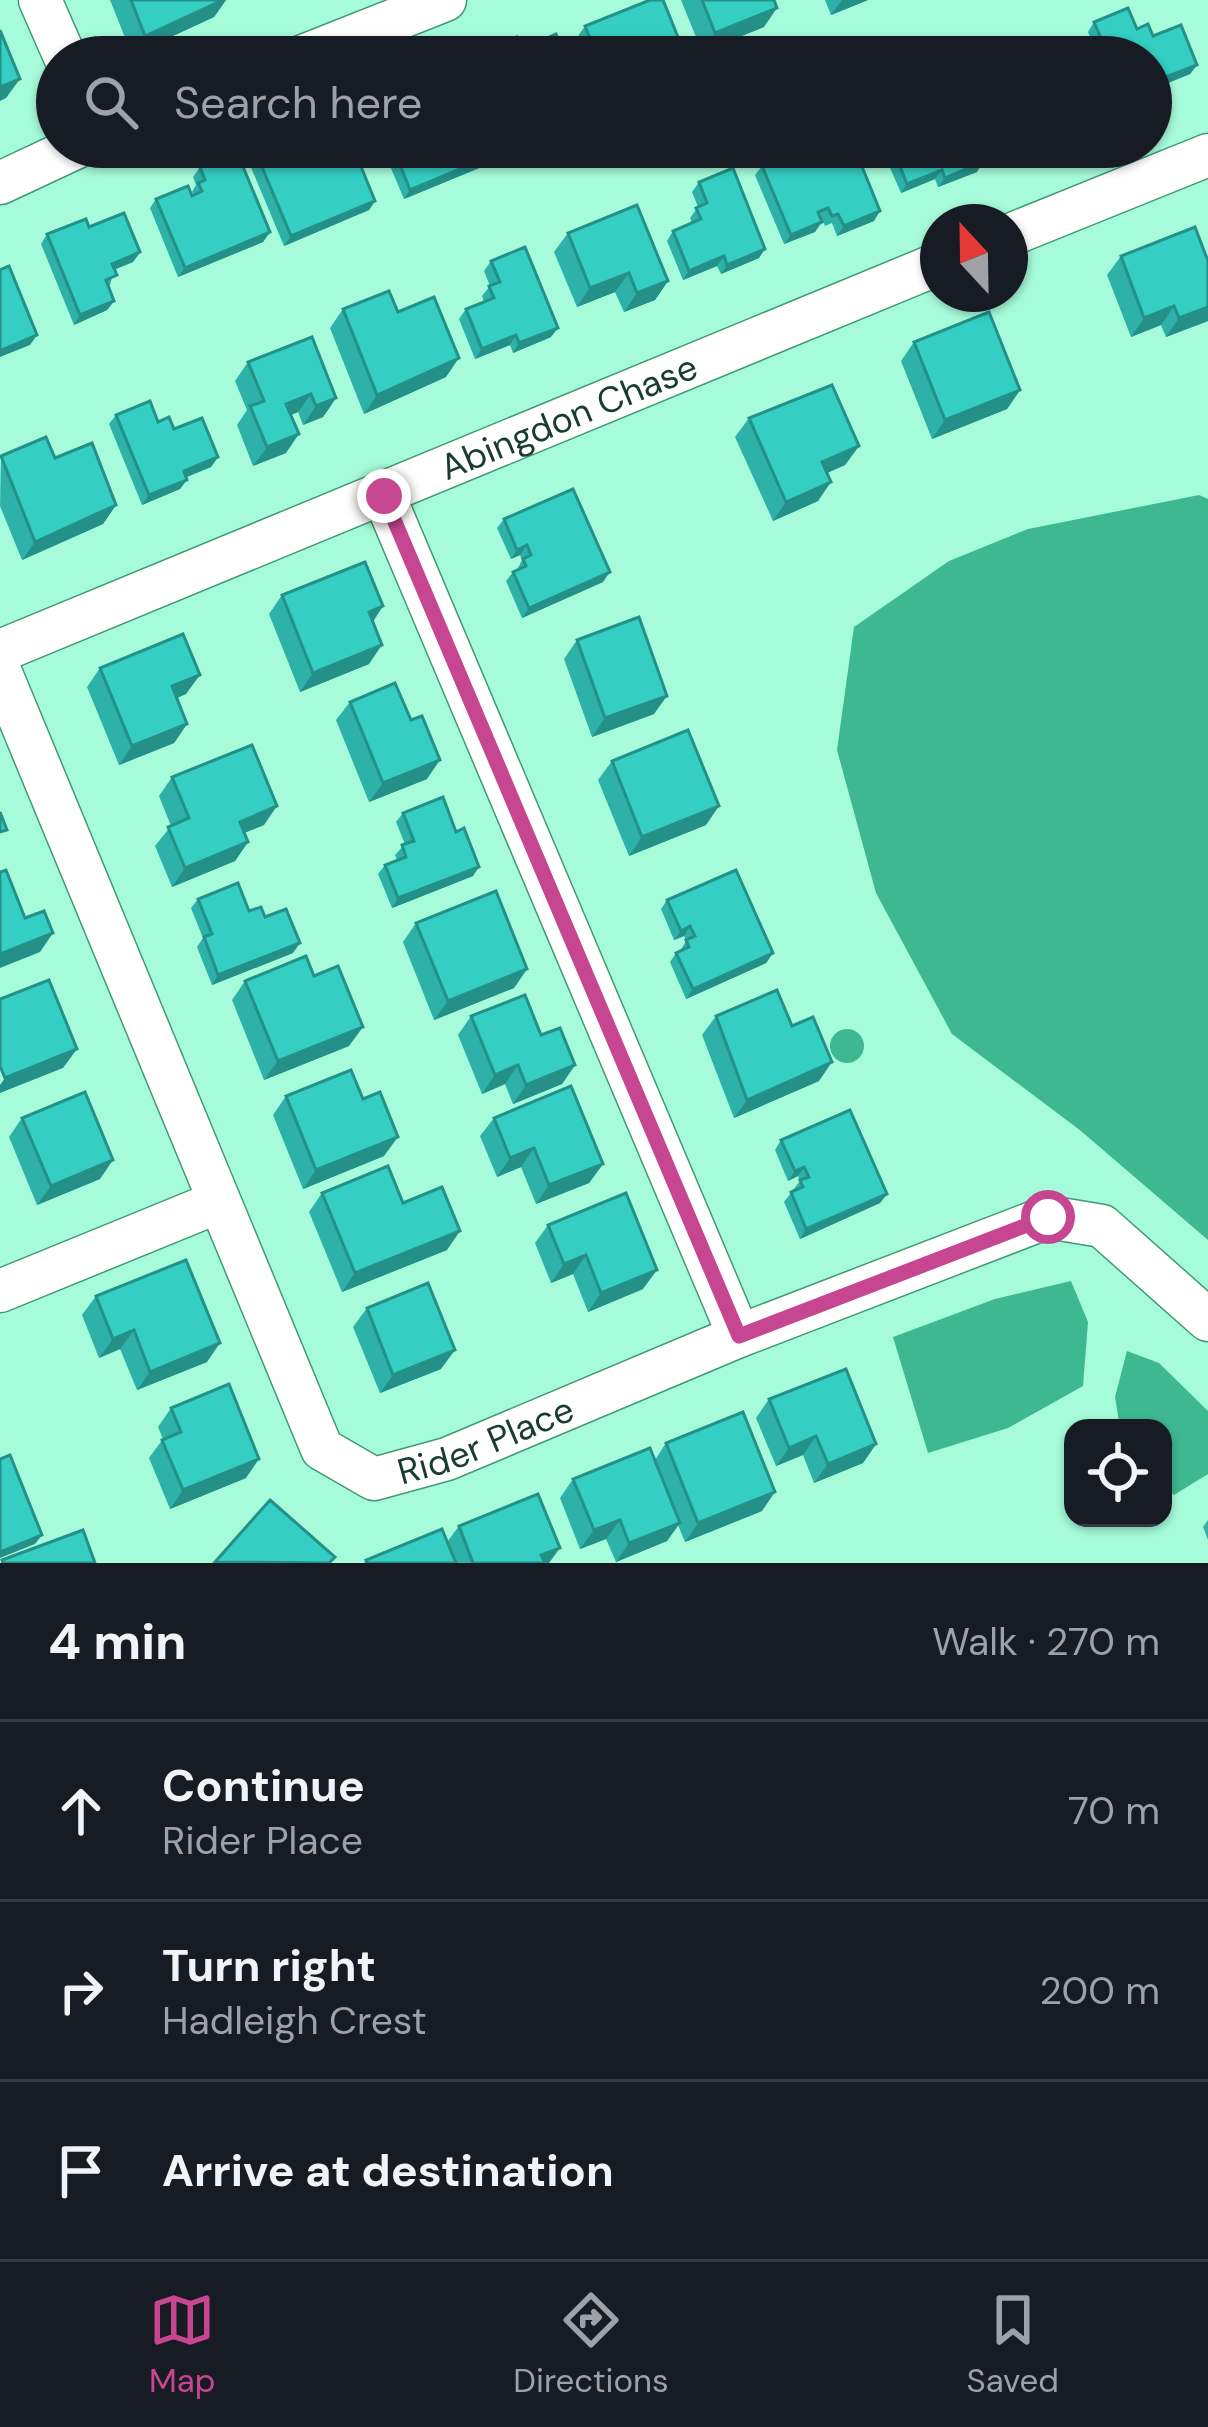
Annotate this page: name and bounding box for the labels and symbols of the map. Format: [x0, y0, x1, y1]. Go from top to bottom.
north arrow [920, 204, 1028, 312]
street label: Abingdon Chase [433, 342, 704, 490]
route end [357, 469, 411, 523]
route start [1021, 1190, 1075, 1244]
street label: Rider Place [392, 1385, 581, 1495]

